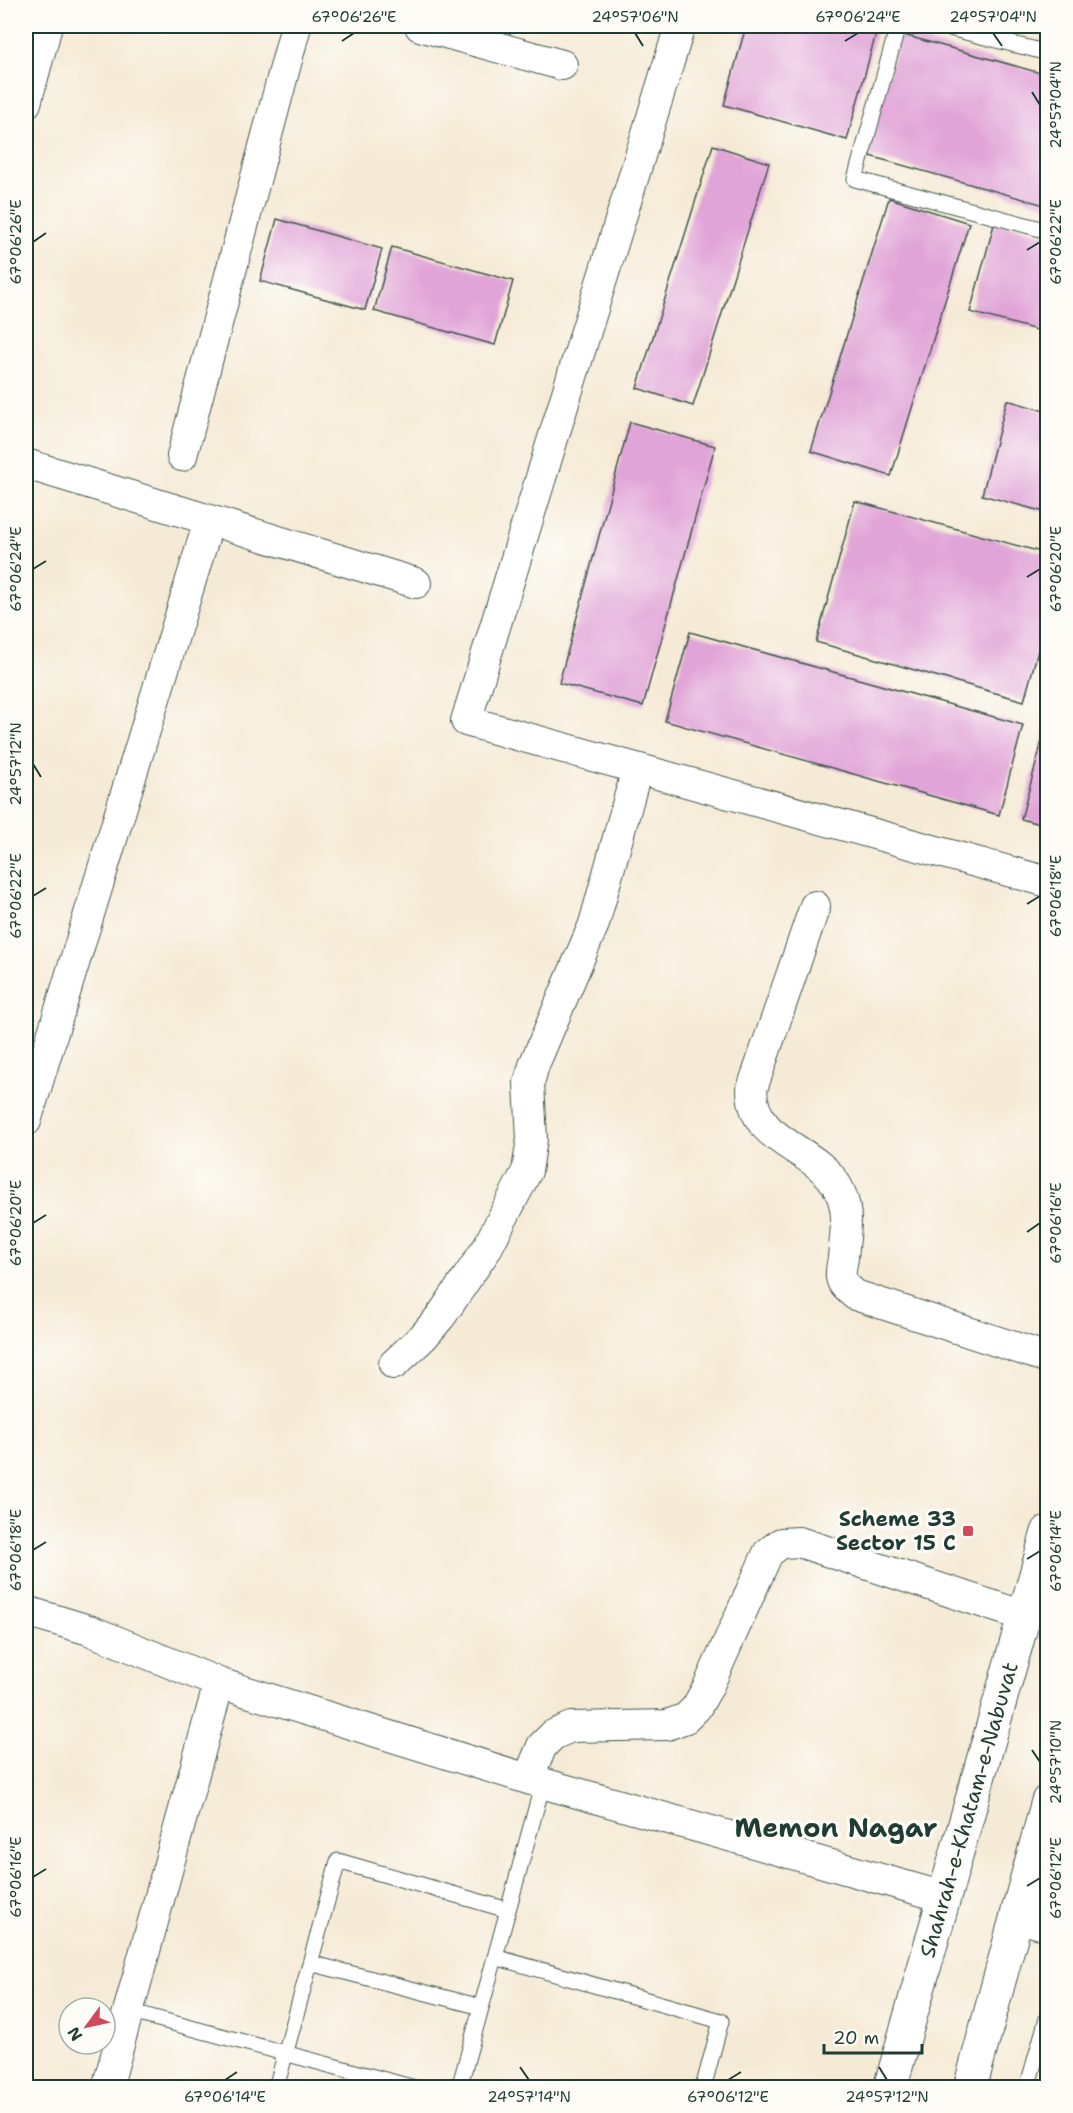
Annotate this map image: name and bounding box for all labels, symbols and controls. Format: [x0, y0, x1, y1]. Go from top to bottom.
text: 67°06'26"E [311, 7, 397, 27]
text: 24°57'06"N [591, 7, 679, 27]
text: 67°06'24"E [815, 7, 901, 27]
text: 24°57'04"N [949, 7, 1037, 27]
text: 24°57'04"N [1046, 61, 1066, 149]
text: 67°06'26"E [6, 199, 26, 285]
text: 67°06'22"E [1046, 199, 1066, 285]
text: 67°06'24"E [6, 526, 26, 612]
text: 67°06'20"E [1046, 526, 1066, 612]
text: 24°57'12"N [6, 722, 26, 806]
text: 67°06'22"E [6, 853, 26, 939]
text: 67°06'18"E [1046, 855, 1066, 937]
text: 67°06'20"E [6, 1180, 26, 1266]
text: 67°06'16"E [1046, 1182, 1066, 1264]
place label: Scheme 33 Sector 15 C [836, 1505, 956, 1557]
text: 67°06'18"E [6, 1509, 26, 1591]
text: 67°06'14"E [1046, 1510, 1066, 1592]
marker: Scheme 33 Sector 15 C [961, 1524, 975, 1538]
street label: Shahrah-e-Khatam-e-Nabuvat [913, 1659, 1025, 1961]
text: 24°57'10"N [1046, 1720, 1066, 1804]
district label: Memon Nagar [734, 1809, 938, 1846]
text: 67°06'16"E [6, 1836, 26, 1918]
text: 67°06'12"E [1046, 1837, 1066, 1919]
north arrow [57, 1996, 117, 2056]
scale bar [824, 2017, 922, 2055]
text: N [63, 2023, 87, 2045]
text: 20 m [833, 2026, 879, 2050]
text: 67°06'14"E [184, 2087, 266, 2107]
text: 24°57'14"N [487, 2087, 571, 2107]
text: 67°06'12"E [687, 2087, 769, 2107]
text: 24°57'12"N [845, 2087, 929, 2107]

